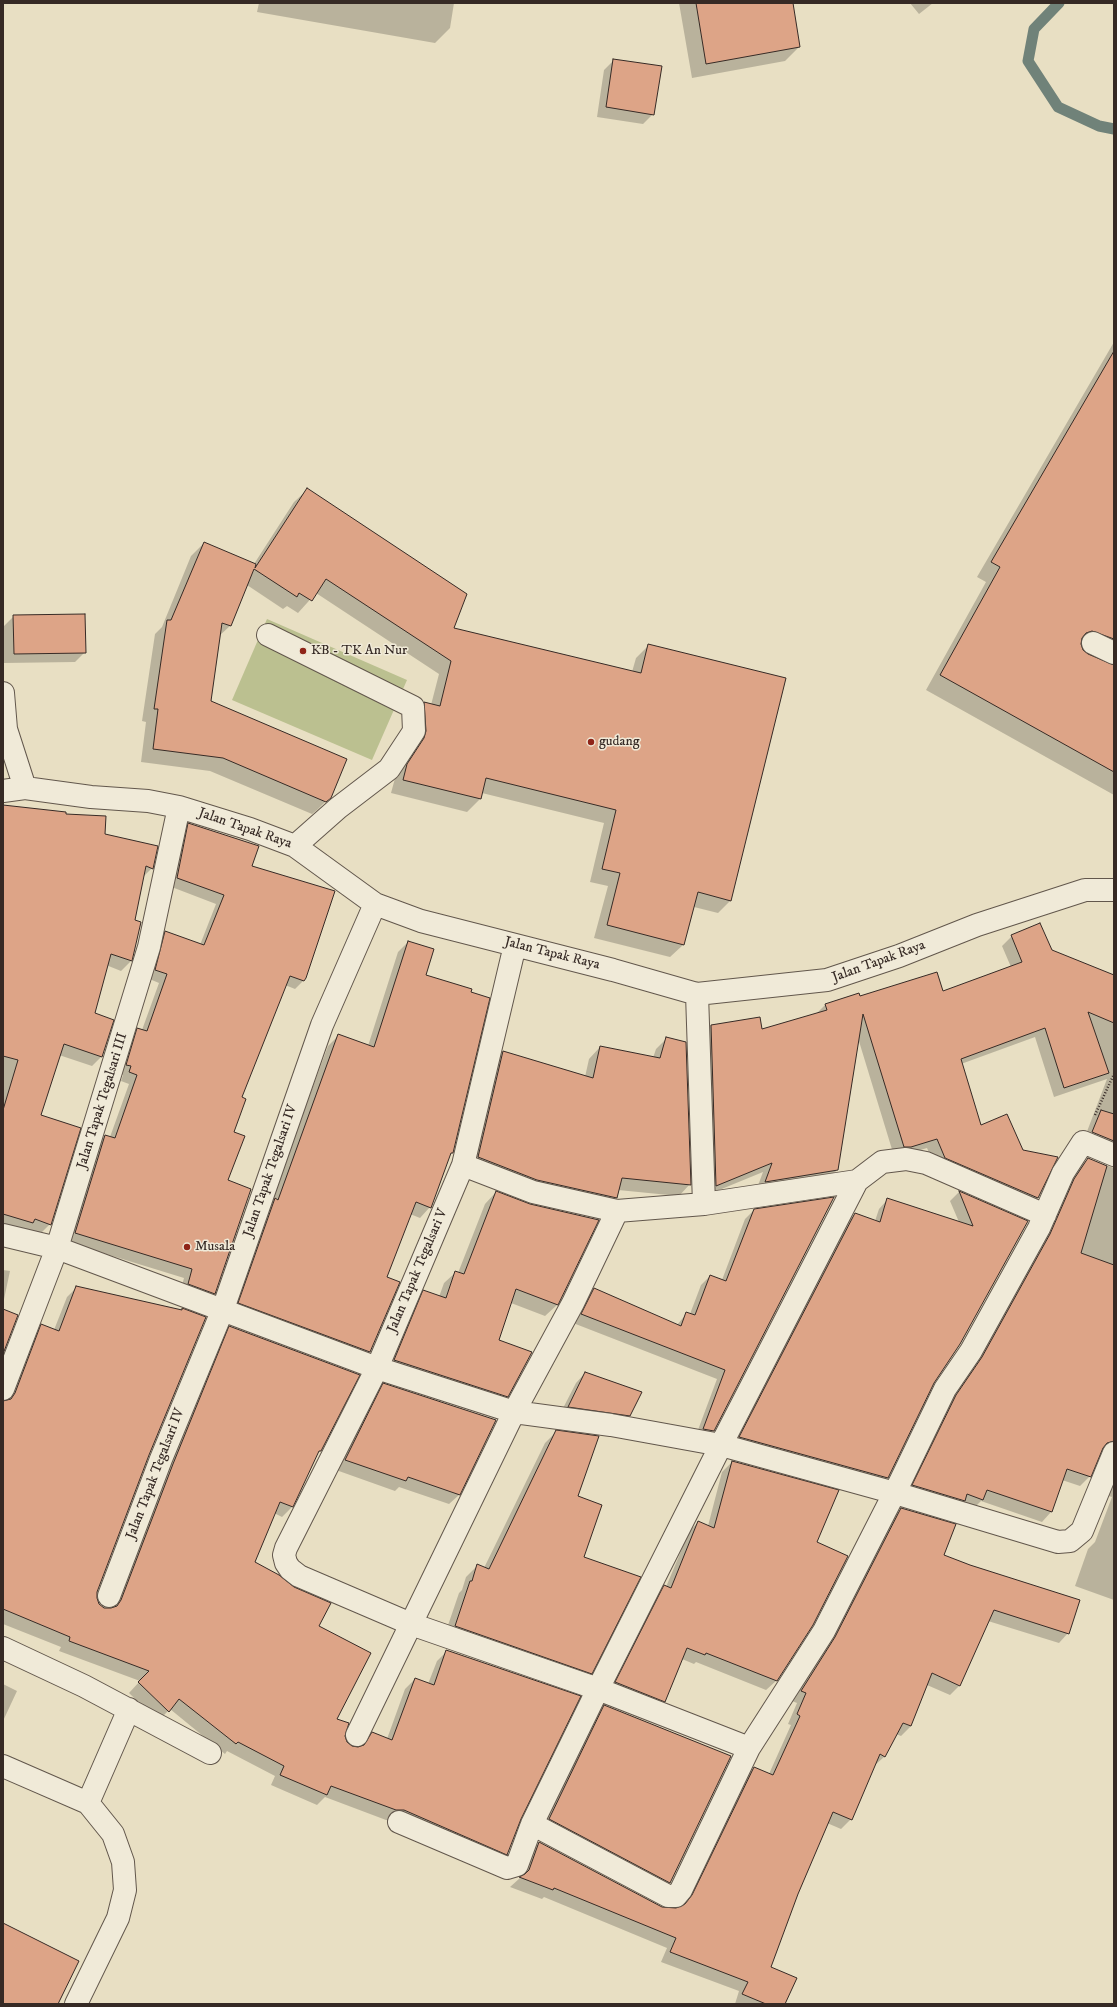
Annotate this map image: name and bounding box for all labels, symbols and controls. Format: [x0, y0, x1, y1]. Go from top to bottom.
place label: KB - TK An Nur [311, 643, 407, 659]
marker: KB - TK An Nur [298, 646, 308, 656]
place label: gudang [599, 734, 640, 750]
marker: gudang [586, 737, 596, 747]
street label: Jalan Tapak Raya [196, 805, 294, 853]
street label: Jalan Tapak Raya [503, 934, 601, 974]
street label: Jalan Tapak Raya [830, 937, 928, 987]
street label: Jalan Tapak Tegalsari III [74, 1031, 132, 1171]
street label: Jalan Tapak Tegalsari IV [240, 1103, 302, 1239]
street label: Jalan Tapak Tegalsari V [384, 1206, 452, 1336]
place label: Musala [195, 1239, 235, 1255]
marker: Musala [182, 1242, 192, 1252]
street label: Jalan Tapak Tegalsari IV [123, 1406, 189, 1542]

